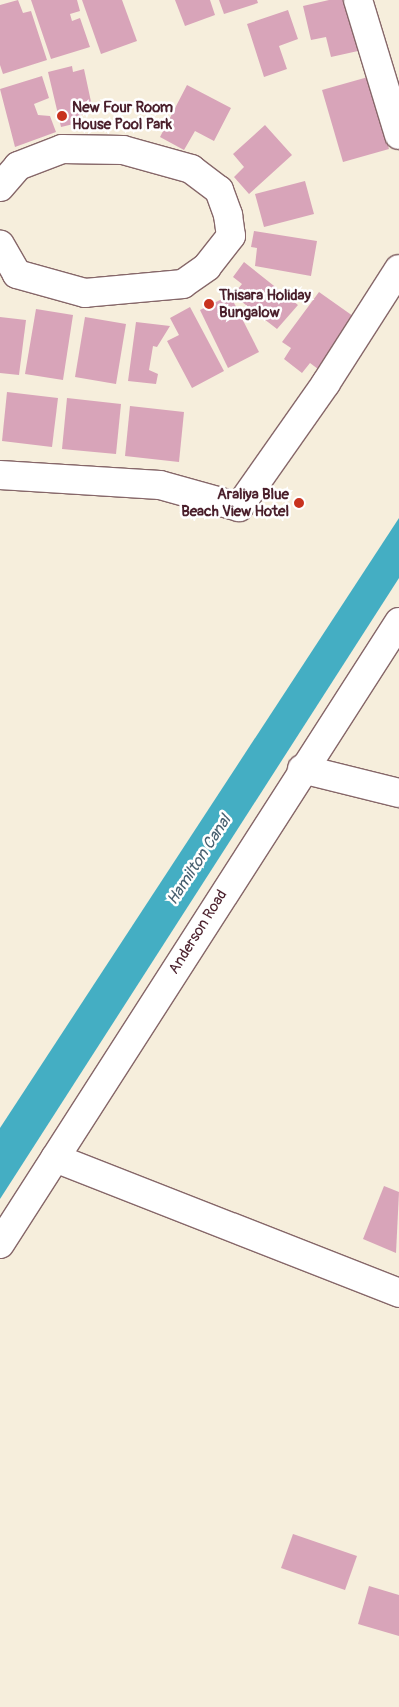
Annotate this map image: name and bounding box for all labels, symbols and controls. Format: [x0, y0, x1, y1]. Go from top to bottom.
place label: New Four Room House Pool Park [72, 98, 173, 133]
marker: New Four Room House Pool Park [56, 110, 68, 122]
place label: Thisara Holiday Bungalow [219, 286, 311, 321]
marker: Thisara Holiday Bungalow [203, 298, 215, 310]
place label: Araliya Blue Beach View Hotel [181, 485, 289, 520]
marker: Araliya Blue Beach View Hotel [293, 497, 305, 509]
water label: Hamilton Canal [163, 812, 235, 908]
street label: Anderson Road [165, 887, 231, 977]

